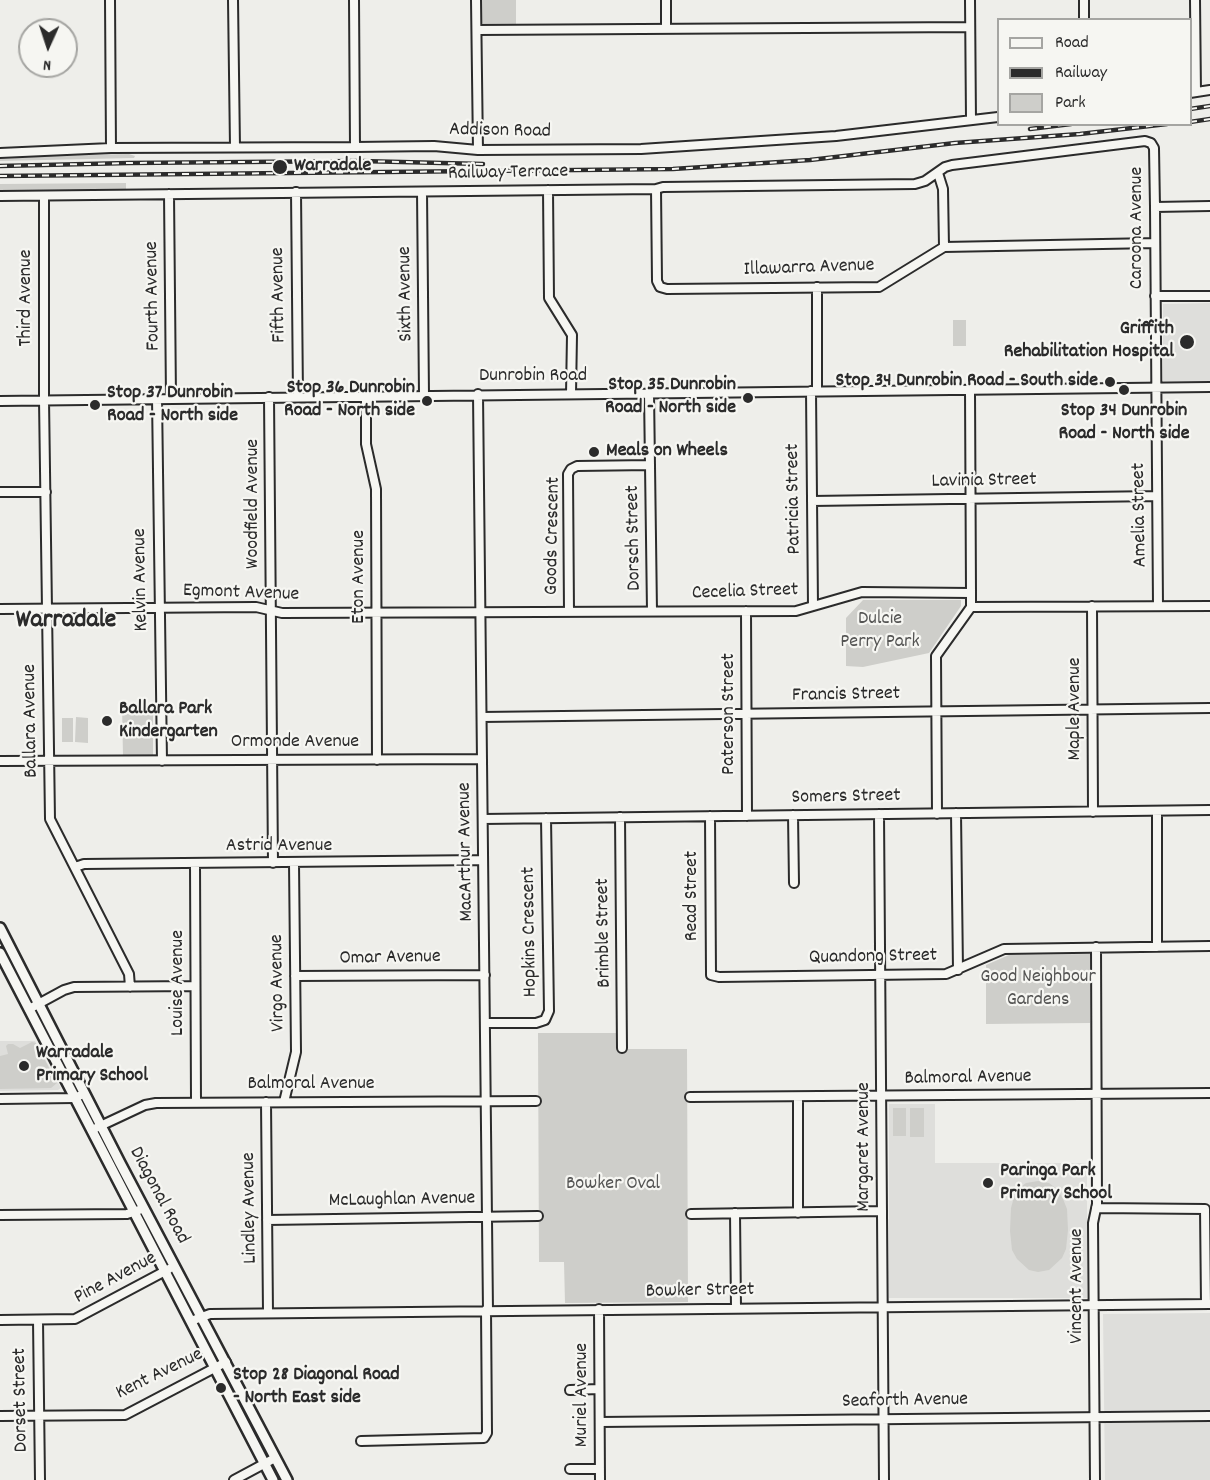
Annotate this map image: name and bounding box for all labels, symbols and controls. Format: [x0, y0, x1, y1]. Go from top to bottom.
north arrow [18, 18, 78, 78]
legend [997, 18, 1192, 126]
text: Road [1055, 31, 1089, 56]
text: N [43, 53, 52, 76]
text: Railway [1055, 61, 1107, 86]
text: Park [1055, 91, 1086, 116]
street label: Addison Road [449, 119, 551, 145]
place label: Warradale [294, 155, 371, 179]
marker: Warradale [271, 158, 289, 176]
street label: Railway Terrace [448, 161, 568, 187]
street label: Caroona Avenue [1126, 167, 1150, 289]
street label: Fourth Avenue [141, 241, 167, 351]
street label: Sixth Avenue [394, 246, 420, 342]
street label: Fifth Avenue [267, 247, 293, 343]
street label: Third Avenue [15, 250, 39, 346]
street label: Illawarra Avenue [743, 255, 875, 283]
place label: Griffith Rehabilitation Hospital [1004, 318, 1174, 365]
marker: Griffith Rehabilitation Hospital [1178, 333, 1196, 351]
street label: Dunrobin Road [479, 365, 587, 389]
place label: Stop 34 Dunrobin Road - South side [836, 370, 1098, 394]
place label: Stop 35 Dunrobin Road - North side [605, 374, 736, 421]
marker: Stop 34 Dunrobin Road - South side [1103, 375, 1117, 389]
place label: Stop 36 Dunrobin Road - North side [284, 377, 415, 424]
place label: Stop 37 Dunrobin Road - North side [107, 382, 238, 429]
marker: Stop 34 Dunrobin Road - North side [1117, 383, 1131, 397]
marker: Stop 35 Dunrobin Road - North side [741, 391, 755, 405]
marker: Stop 36 Dunrobin Road - North side [420, 394, 434, 408]
marker: Stop 37 Dunrobin Road - North side [88, 398, 102, 412]
place label: Stop 34 Dunrobin Road - North side [1059, 400, 1189, 447]
street label: Woodfield Avenue [242, 439, 266, 569]
place label: Meals on Wheels [606, 440, 728, 464]
street label: Patricia Street [782, 443, 808, 555]
marker: Meals on Wheels [587, 445, 601, 459]
street label: Amelia Street [1128, 463, 1154, 567]
street label: Lavinia Street [931, 469, 1037, 495]
street label: Goods Crescent [541, 477, 567, 595]
street label: Dorsch Street [622, 485, 648, 591]
street label: Kelvin Avenue [129, 528, 155, 632]
street label: Eton Avenue [348, 530, 372, 624]
street label: Cecelia Street [691, 579, 799, 607]
street label: Egmont Avenue [182, 580, 300, 608]
district label: Warradale [16, 606, 116, 638]
park label: Dulcie Perry Park [840, 608, 920, 655]
street label: Paterson Street [718, 653, 742, 775]
street label: Maple Avenue [1064, 657, 1088, 761]
street label: Ballara Avenue [19, 664, 45, 778]
street label: Francis Street [792, 683, 900, 709]
place label: Ballara Park Kindergarten [119, 698, 218, 745]
marker: Ballara Park Kindergarten [100, 714, 114, 728]
street label: Ormonde Avenue [231, 731, 359, 755]
street label: MacArthur Avenue [454, 782, 480, 922]
street label: Somers Street [791, 785, 901, 811]
street label: Astrid Avenue [226, 835, 332, 859]
street label: Read Street [681, 851, 705, 941]
street label: Hopkins Crescent [518, 867, 544, 997]
street label: Brimble Street [592, 878, 618, 988]
street label: Louise Avenue [167, 930, 191, 1036]
street label: Virgo Avenue [266, 934, 292, 1032]
street label: Quandong Street [809, 945, 937, 971]
street label: Omar Avenue [339, 946, 441, 972]
park label: Good Neighbour Gardens [980, 966, 1096, 1013]
place label: Warradale Primary School [36, 1042, 148, 1089]
marker: Warradale Primary School [17, 1059, 31, 1073]
street label: Balmoral Avenue [904, 1066, 1032, 1092]
street label: Balmoral Avenue [247, 1073, 375, 1097]
street label: Margaret Avenue [853, 1082, 877, 1212]
street label: Diagonal Road [122, 1143, 194, 1249]
street label: Lindley Avenue [238, 1152, 264, 1264]
place label: Paringa Park Primary School [1000, 1160, 1112, 1207]
park label: Bowker Oval [566, 1173, 660, 1197]
marker: Paringa Park Primary School [981, 1176, 995, 1190]
street label: McLaughlan Avenue [329, 1188, 475, 1214]
street label: Vincent Avenue [1066, 1228, 1090, 1344]
street label: Pine Avenue [71, 1247, 161, 1311]
street label: Bowker Street [645, 1279, 755, 1305]
street label: Muriel Avenue [571, 1343, 595, 1447]
street label: Kent Avenue [113, 1344, 207, 1406]
street label: Dorset Street [9, 1348, 35, 1452]
place label: Stop 28 Diagonal Road - North East side [233, 1364, 400, 1411]
marker: Stop 28 Diagonal Road - North East side [214, 1381, 228, 1395]
street label: Seaforth Avenue [842, 1389, 968, 1415]

